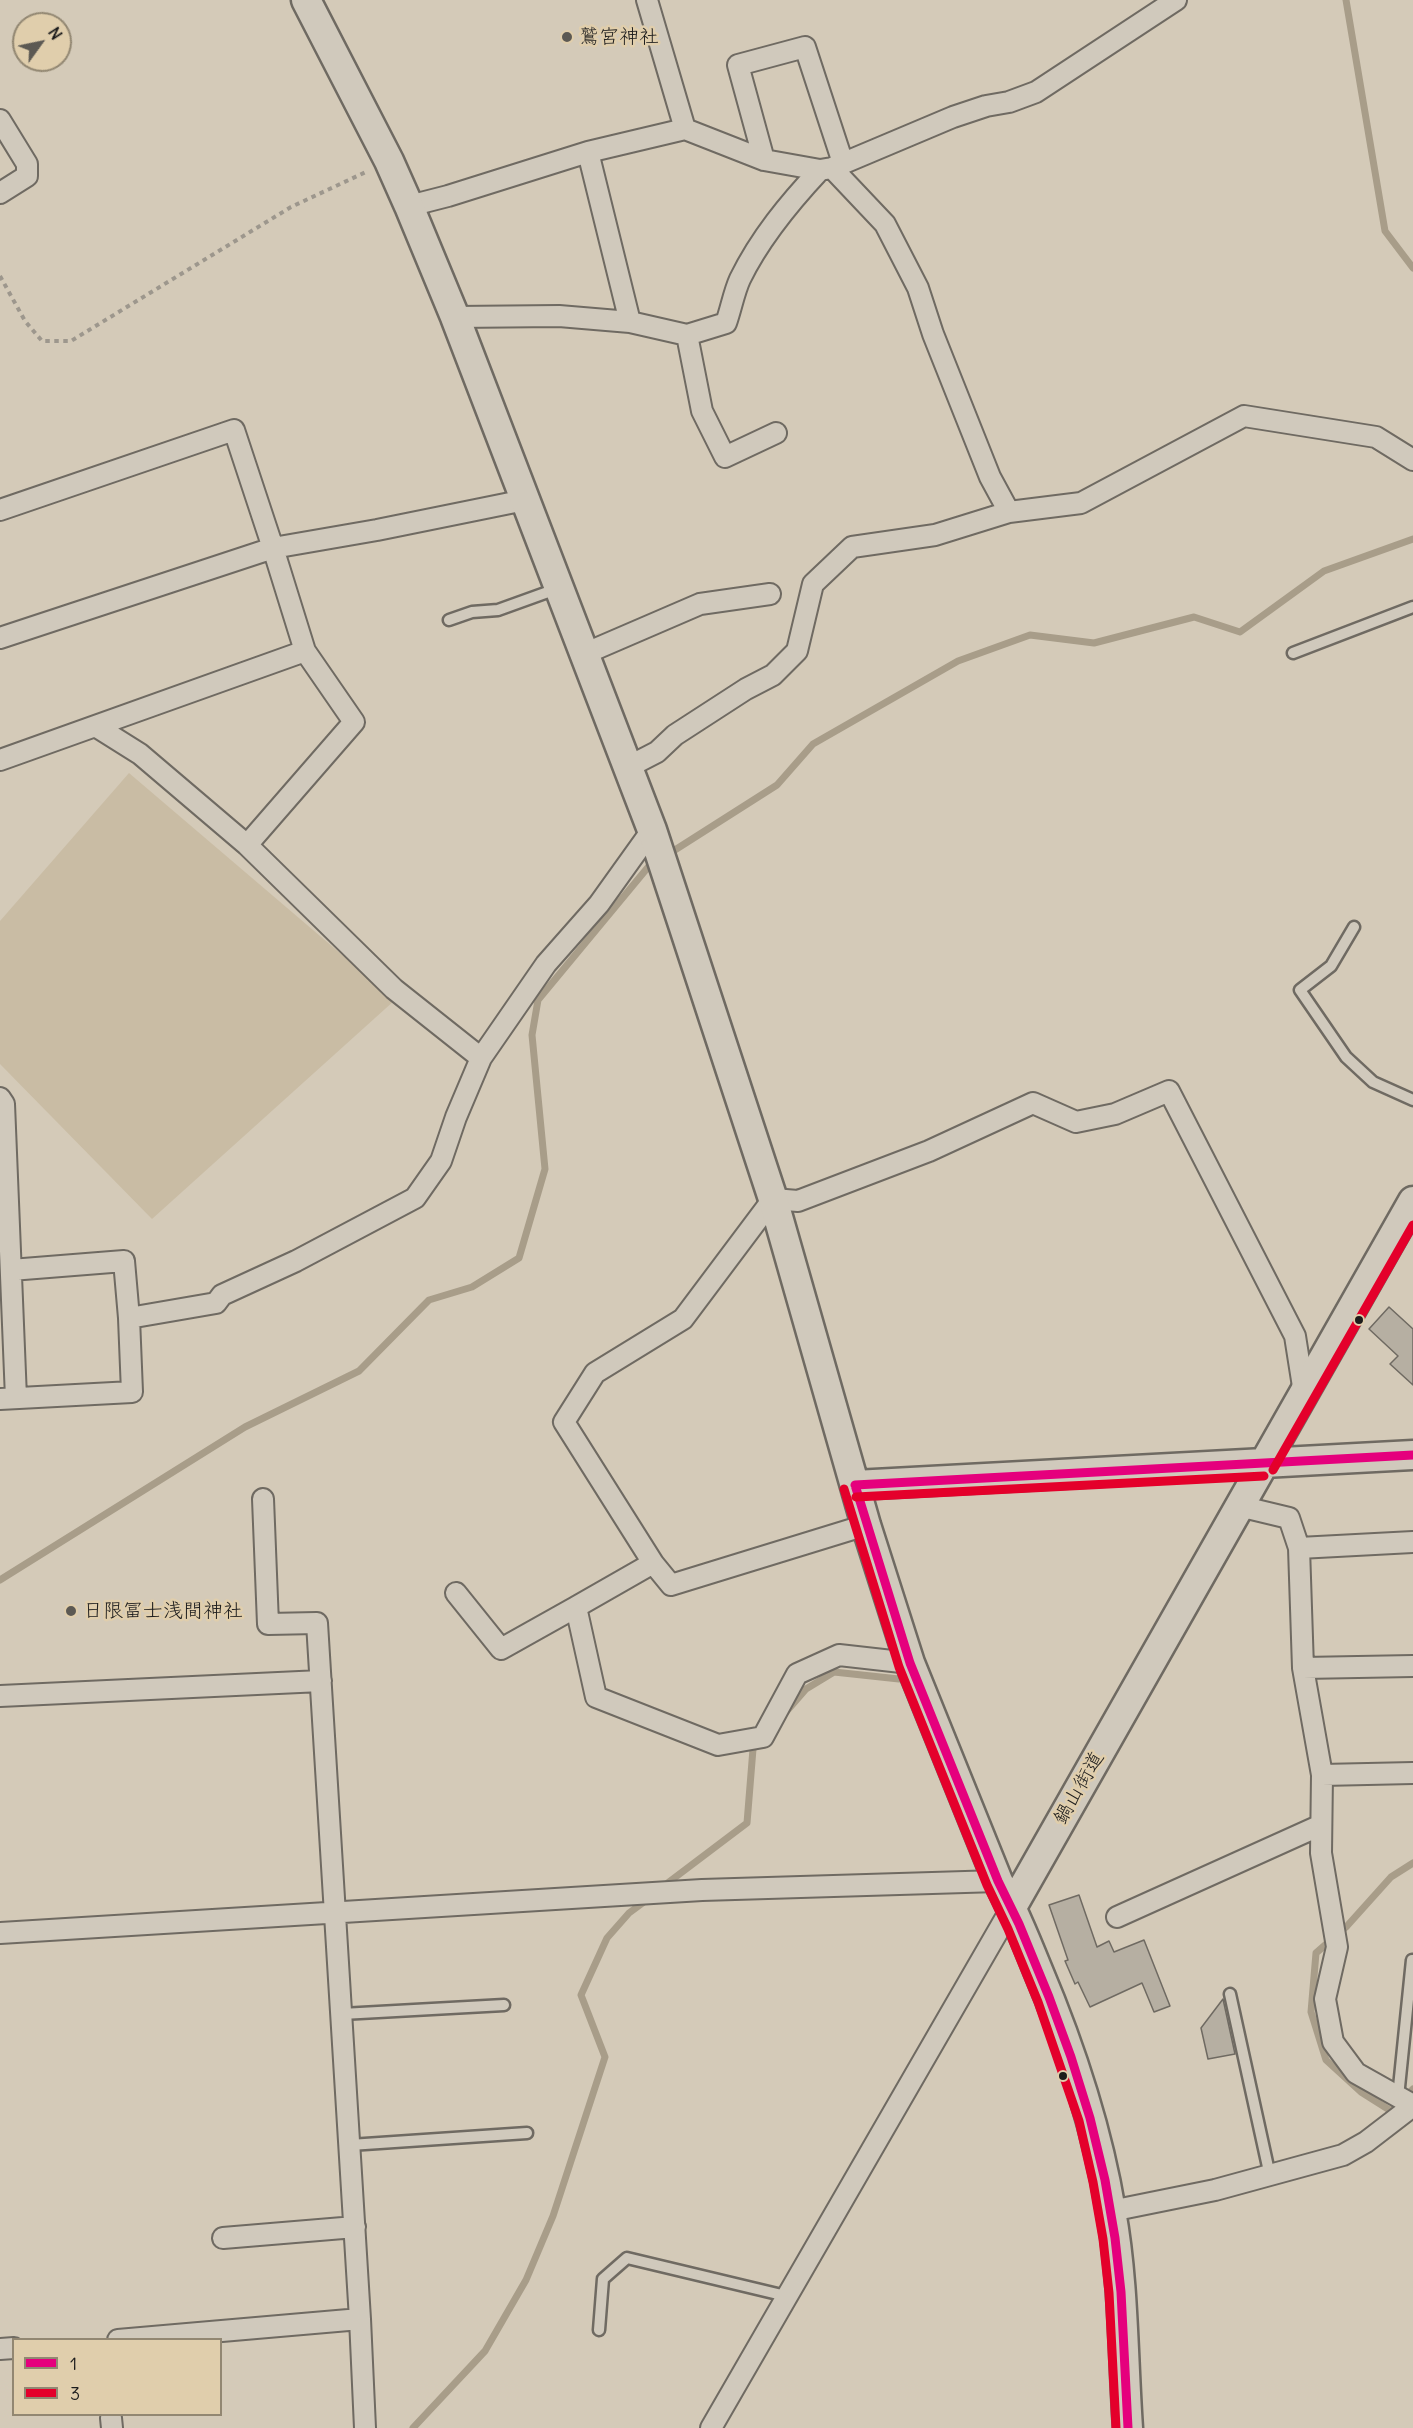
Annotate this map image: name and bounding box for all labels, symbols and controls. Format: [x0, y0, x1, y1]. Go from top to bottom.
north arrow [12, 12, 72, 72]
text: N [44, 23, 67, 43]
place label: 鷲宮神社 [579, 25, 659, 49]
marker: 鷲宮神社 [560, 30, 574, 44]
unlabelled marker [1353, 1314, 1365, 1326]
place label: 日限冨士浅間神社 [83, 1599, 243, 1623]
marker: 日限冨士浅間神社 [64, 1604, 78, 1618]
street label: 鍋山街道 [1049, 1747, 1109, 1829]
unlabelled marker [1057, 2070, 1069, 2082]
legend [12, 2338, 222, 2416]
text: 1 [70, 2352, 77, 2375]
text: 3 [70, 2382, 80, 2405]

